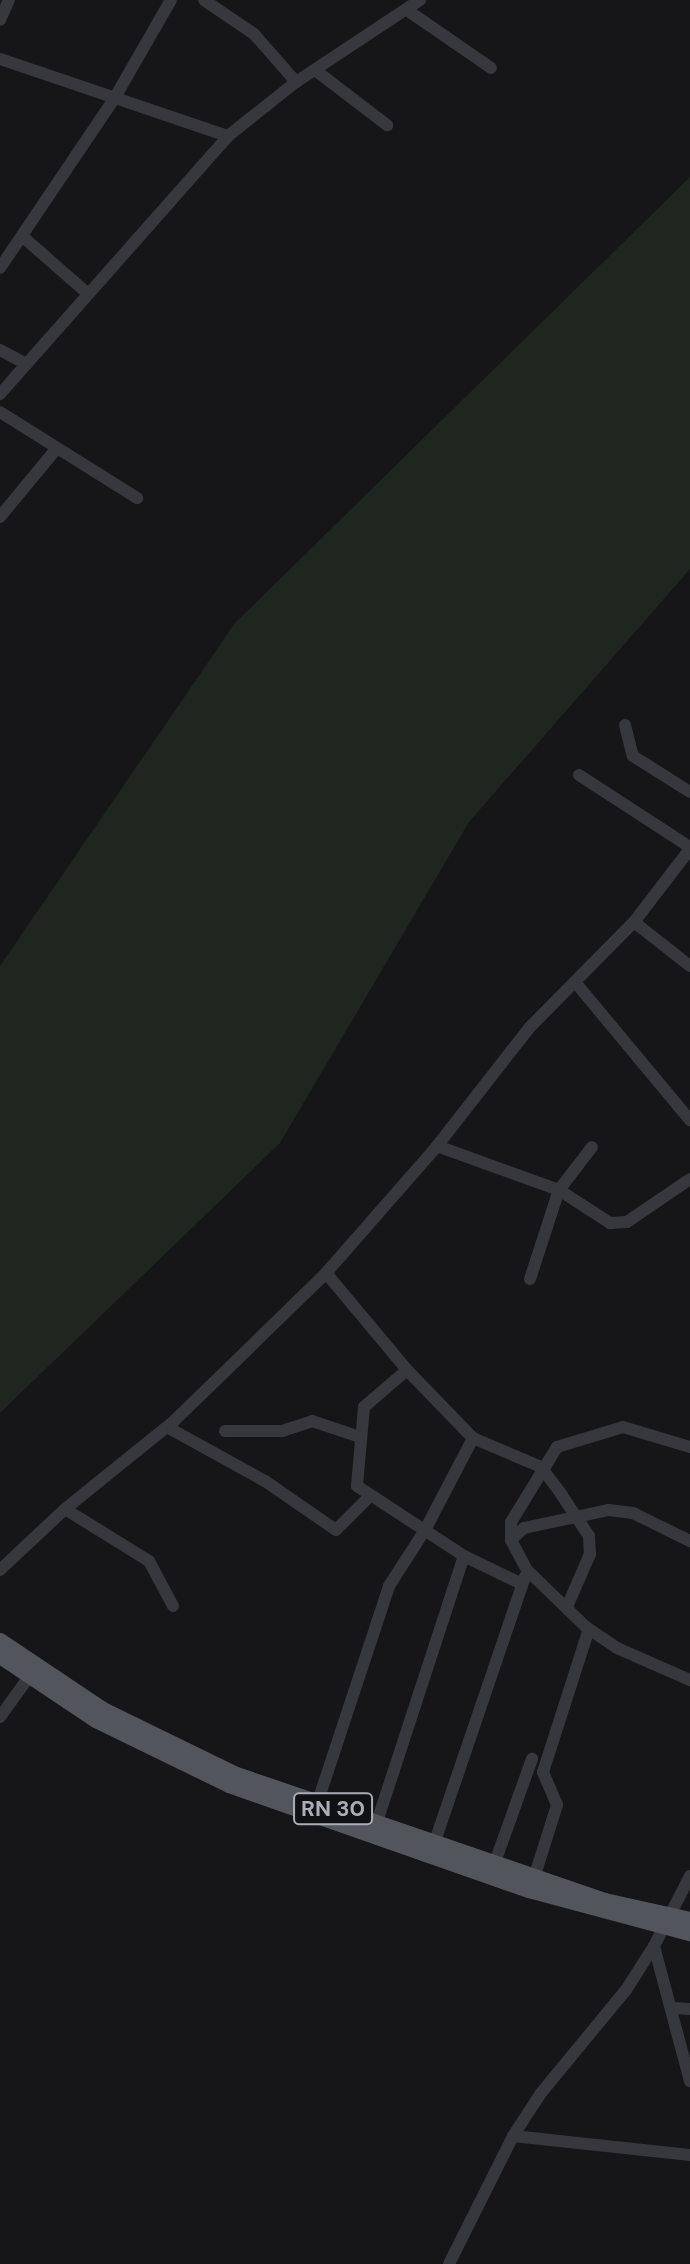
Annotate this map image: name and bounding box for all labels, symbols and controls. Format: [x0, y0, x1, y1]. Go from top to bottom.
road number: RN 30 [293, 1791, 373, 1827]

